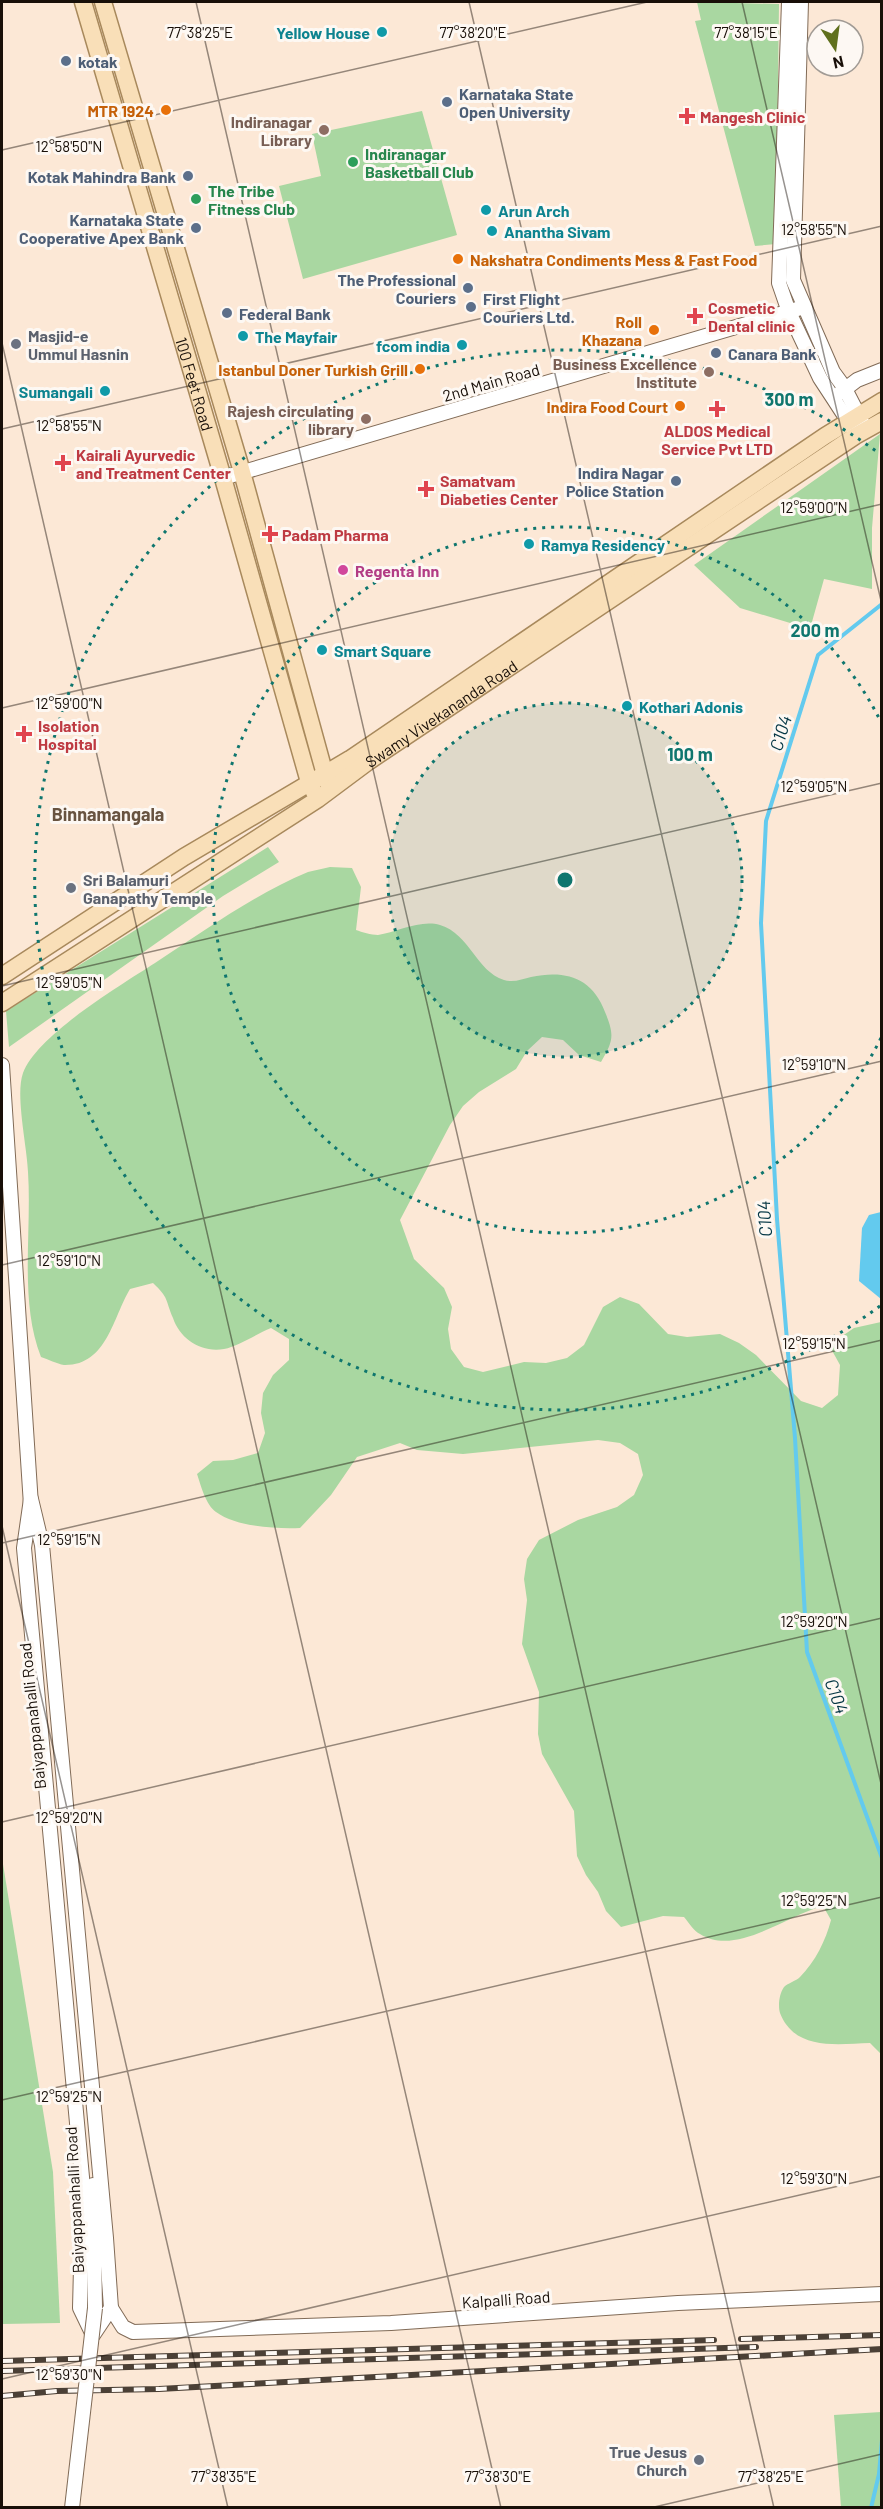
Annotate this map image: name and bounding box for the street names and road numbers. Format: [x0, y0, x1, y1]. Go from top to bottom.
street label: 100 Feet Road [173, 335, 218, 433]
street label: 2nd Main Road [440, 359, 542, 405]
street label: Swamy Vivekananda Road [361, 655, 520, 771]
street label: Baiyappanahalli Road [15, 1642, 49, 1790]
street label: Baiyappanahalli Road [61, 2126, 87, 2274]
street label: Kalpalli Road [461, 2286, 551, 2312]

